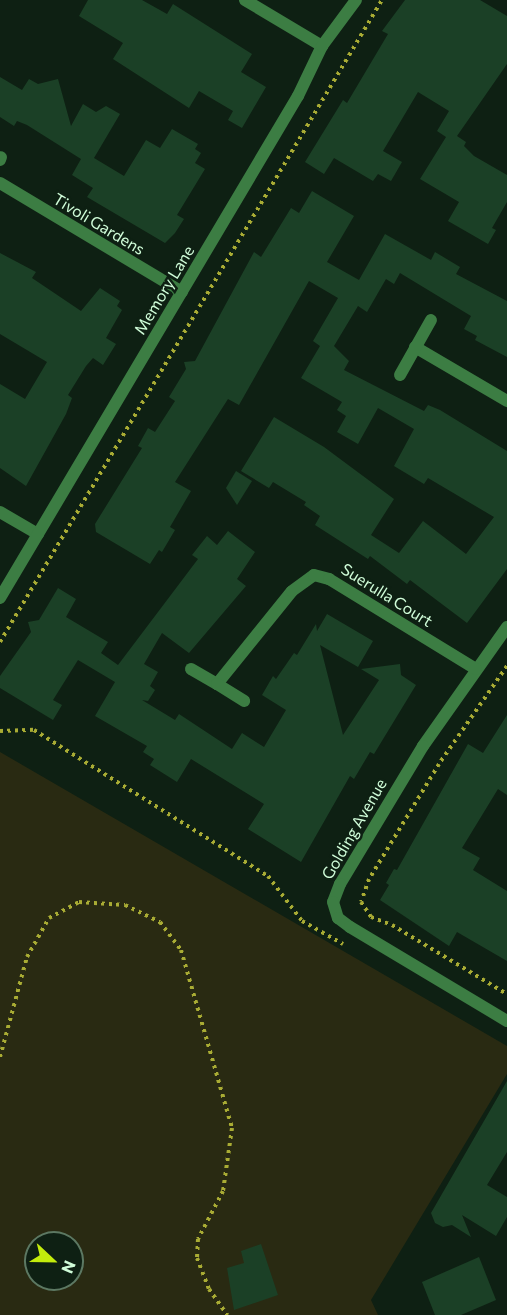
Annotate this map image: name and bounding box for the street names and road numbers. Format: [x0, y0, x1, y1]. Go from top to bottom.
street label: Tivoli Gardens [50, 189, 148, 259]
street label: Memory Lane [130, 242, 198, 338]
street label: Suerulla Court [338, 559, 436, 631]
street label: Golding Avenue [317, 775, 391, 883]

